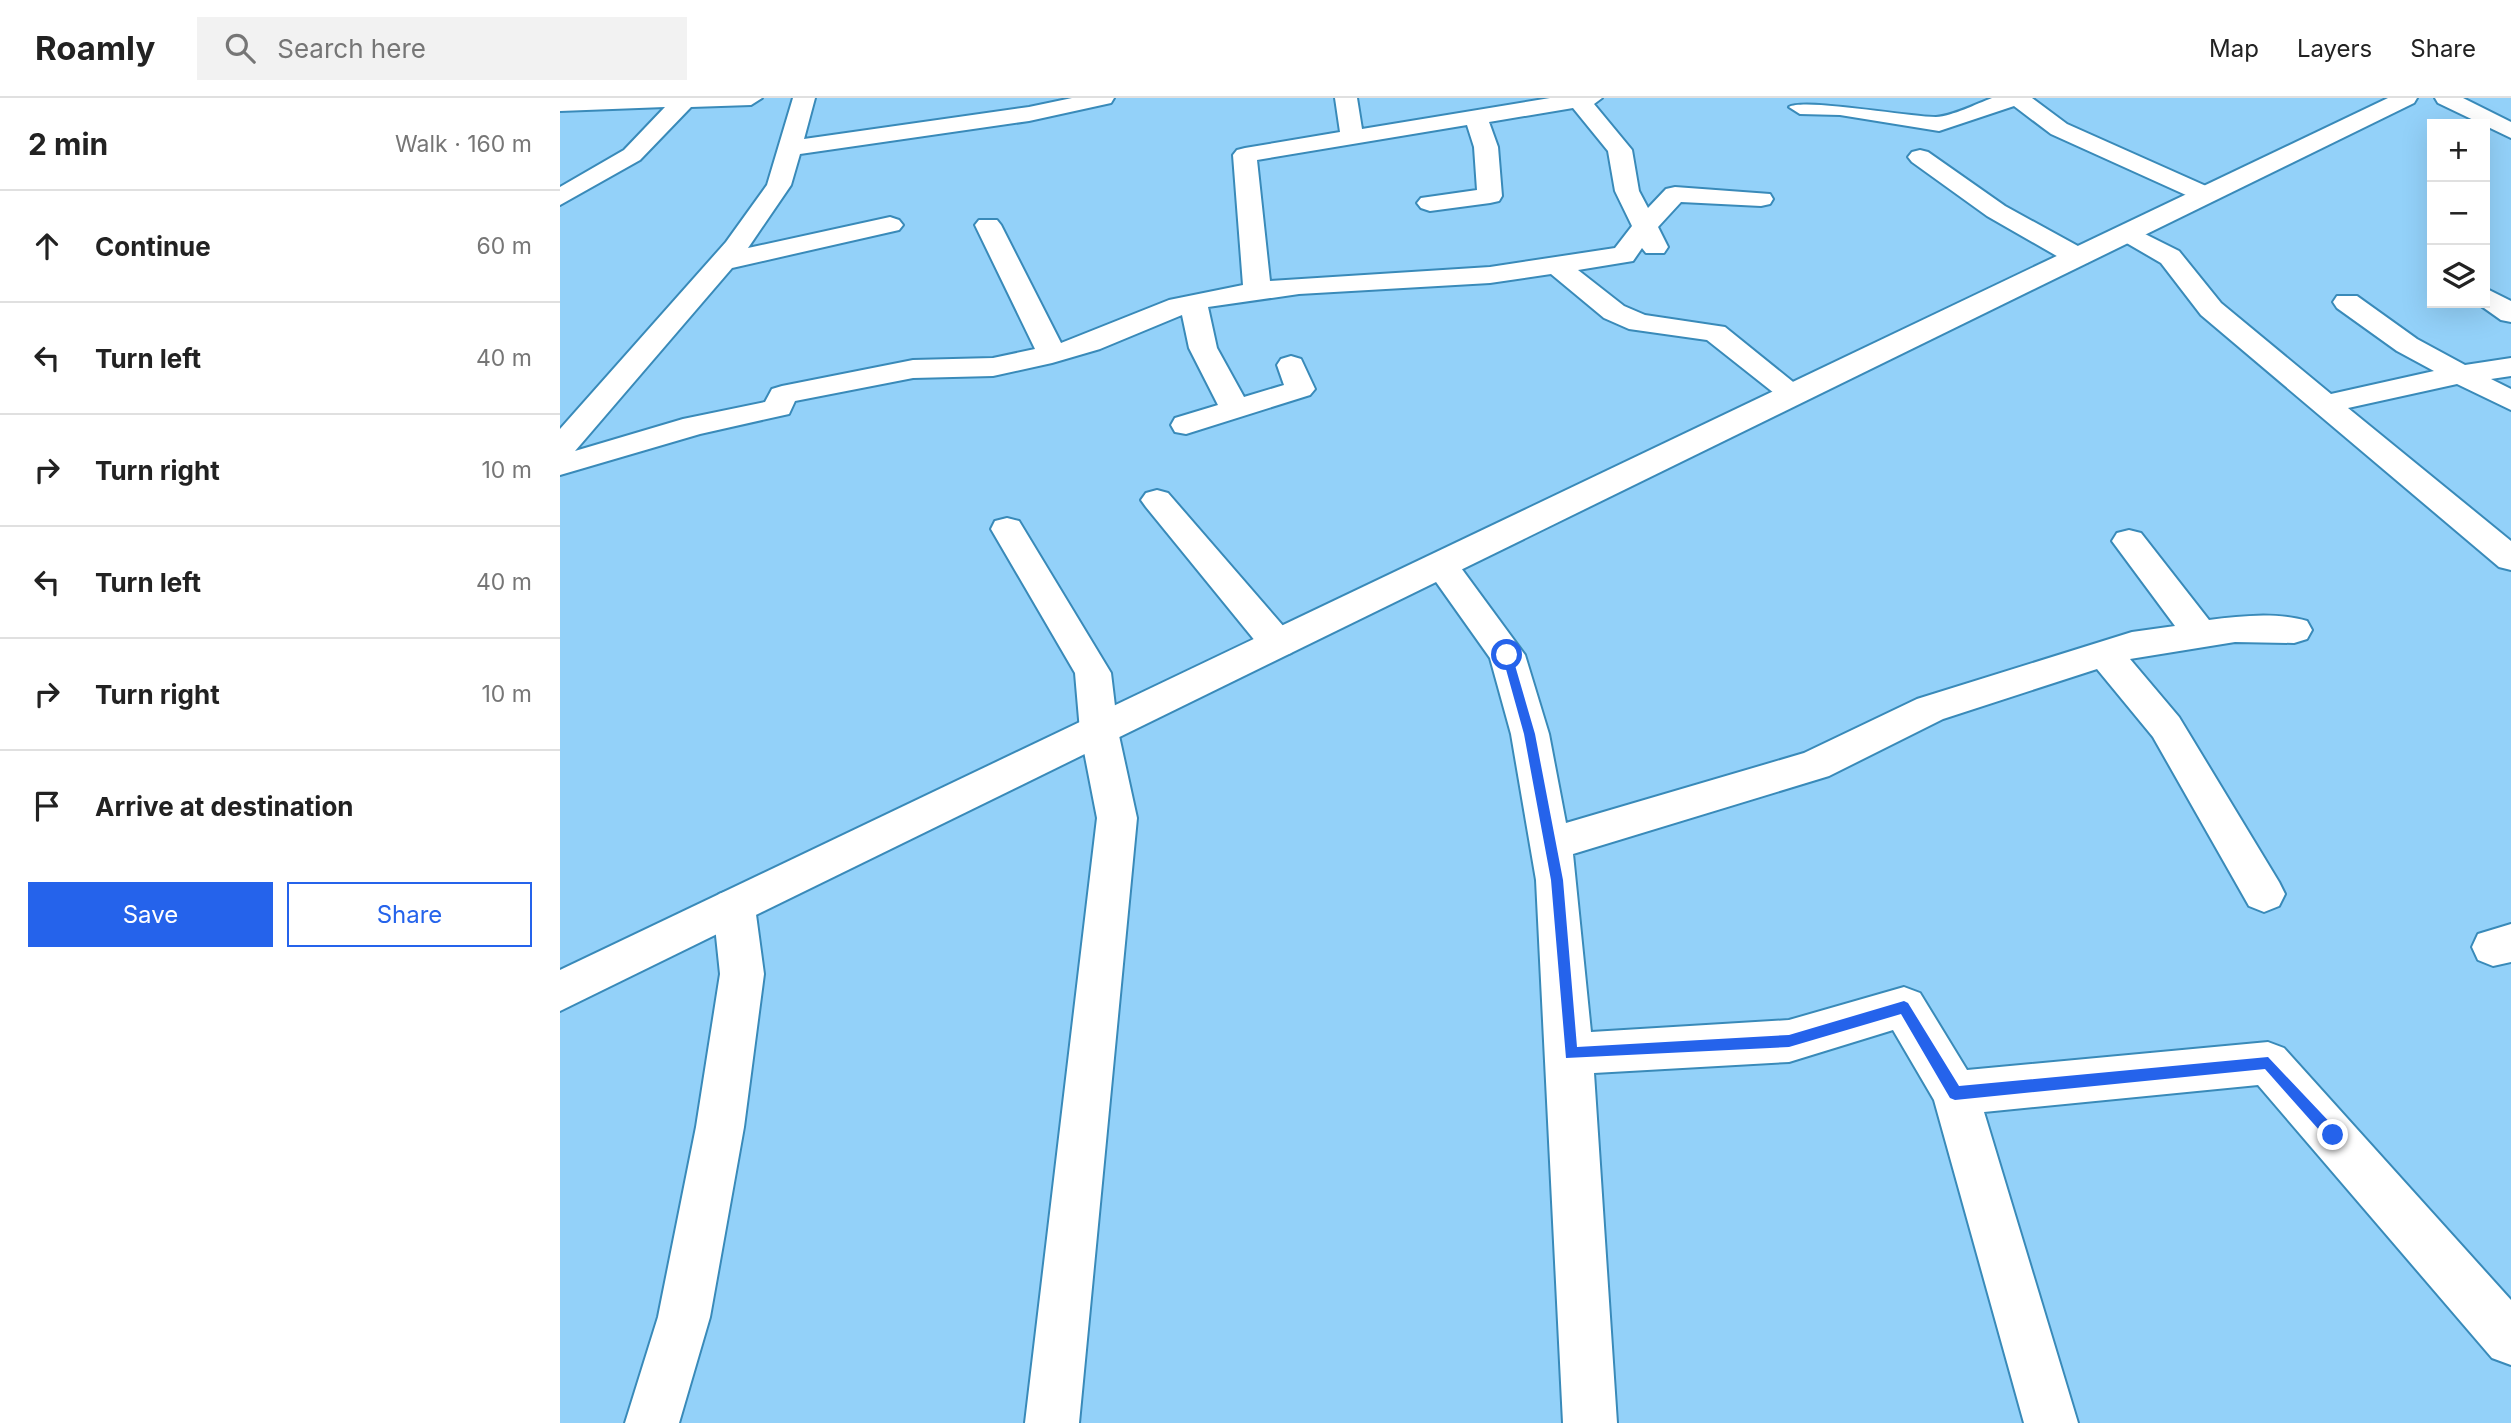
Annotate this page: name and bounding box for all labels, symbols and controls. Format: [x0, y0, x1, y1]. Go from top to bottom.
search box [197, 17, 687, 80]
text: Roamly [35, 28, 155, 68]
icon: search [221, 29, 259, 67]
text: Search here [277, 33, 426, 64]
text: Map [2209, 34, 2259, 63]
text: Layers [2297, 34, 2372, 63]
text: Share [2410, 34, 2476, 63]
map controls [2427, 119, 2490, 308]
button: + [2427, 119, 2490, 182]
text: 2 min [28, 126, 108, 162]
text: Walk · 160 m [395, 130, 532, 158]
button: − [2427, 182, 2490, 245]
icon: ahead [28, 227, 66, 265]
text: Continue [95, 231, 211, 262]
text: 60 m [477, 232, 532, 260]
button: layers [2427, 245, 2490, 308]
icon: left [28, 339, 66, 377]
text: Turn left [95, 343, 201, 374]
text: 40 m [476, 344, 532, 372]
icon: right [28, 451, 66, 489]
text: Turn right [95, 455, 220, 486]
text: 10 m [482, 456, 532, 484]
icon: left [28, 563, 66, 601]
text: Turn left [95, 567, 201, 598]
text: 40 m [476, 568, 532, 596]
route start [1491, 639, 1522, 670]
icon: right [28, 675, 66, 713]
text: Turn right [95, 679, 220, 710]
text: 10 m [482, 680, 532, 708]
icon: arrive [28, 787, 66, 825]
text: Arrive at destination [95, 791, 354, 822]
button: Save [28, 882, 273, 947]
button: Share [287, 882, 532, 947]
route end [2317, 1119, 2348, 1150]

